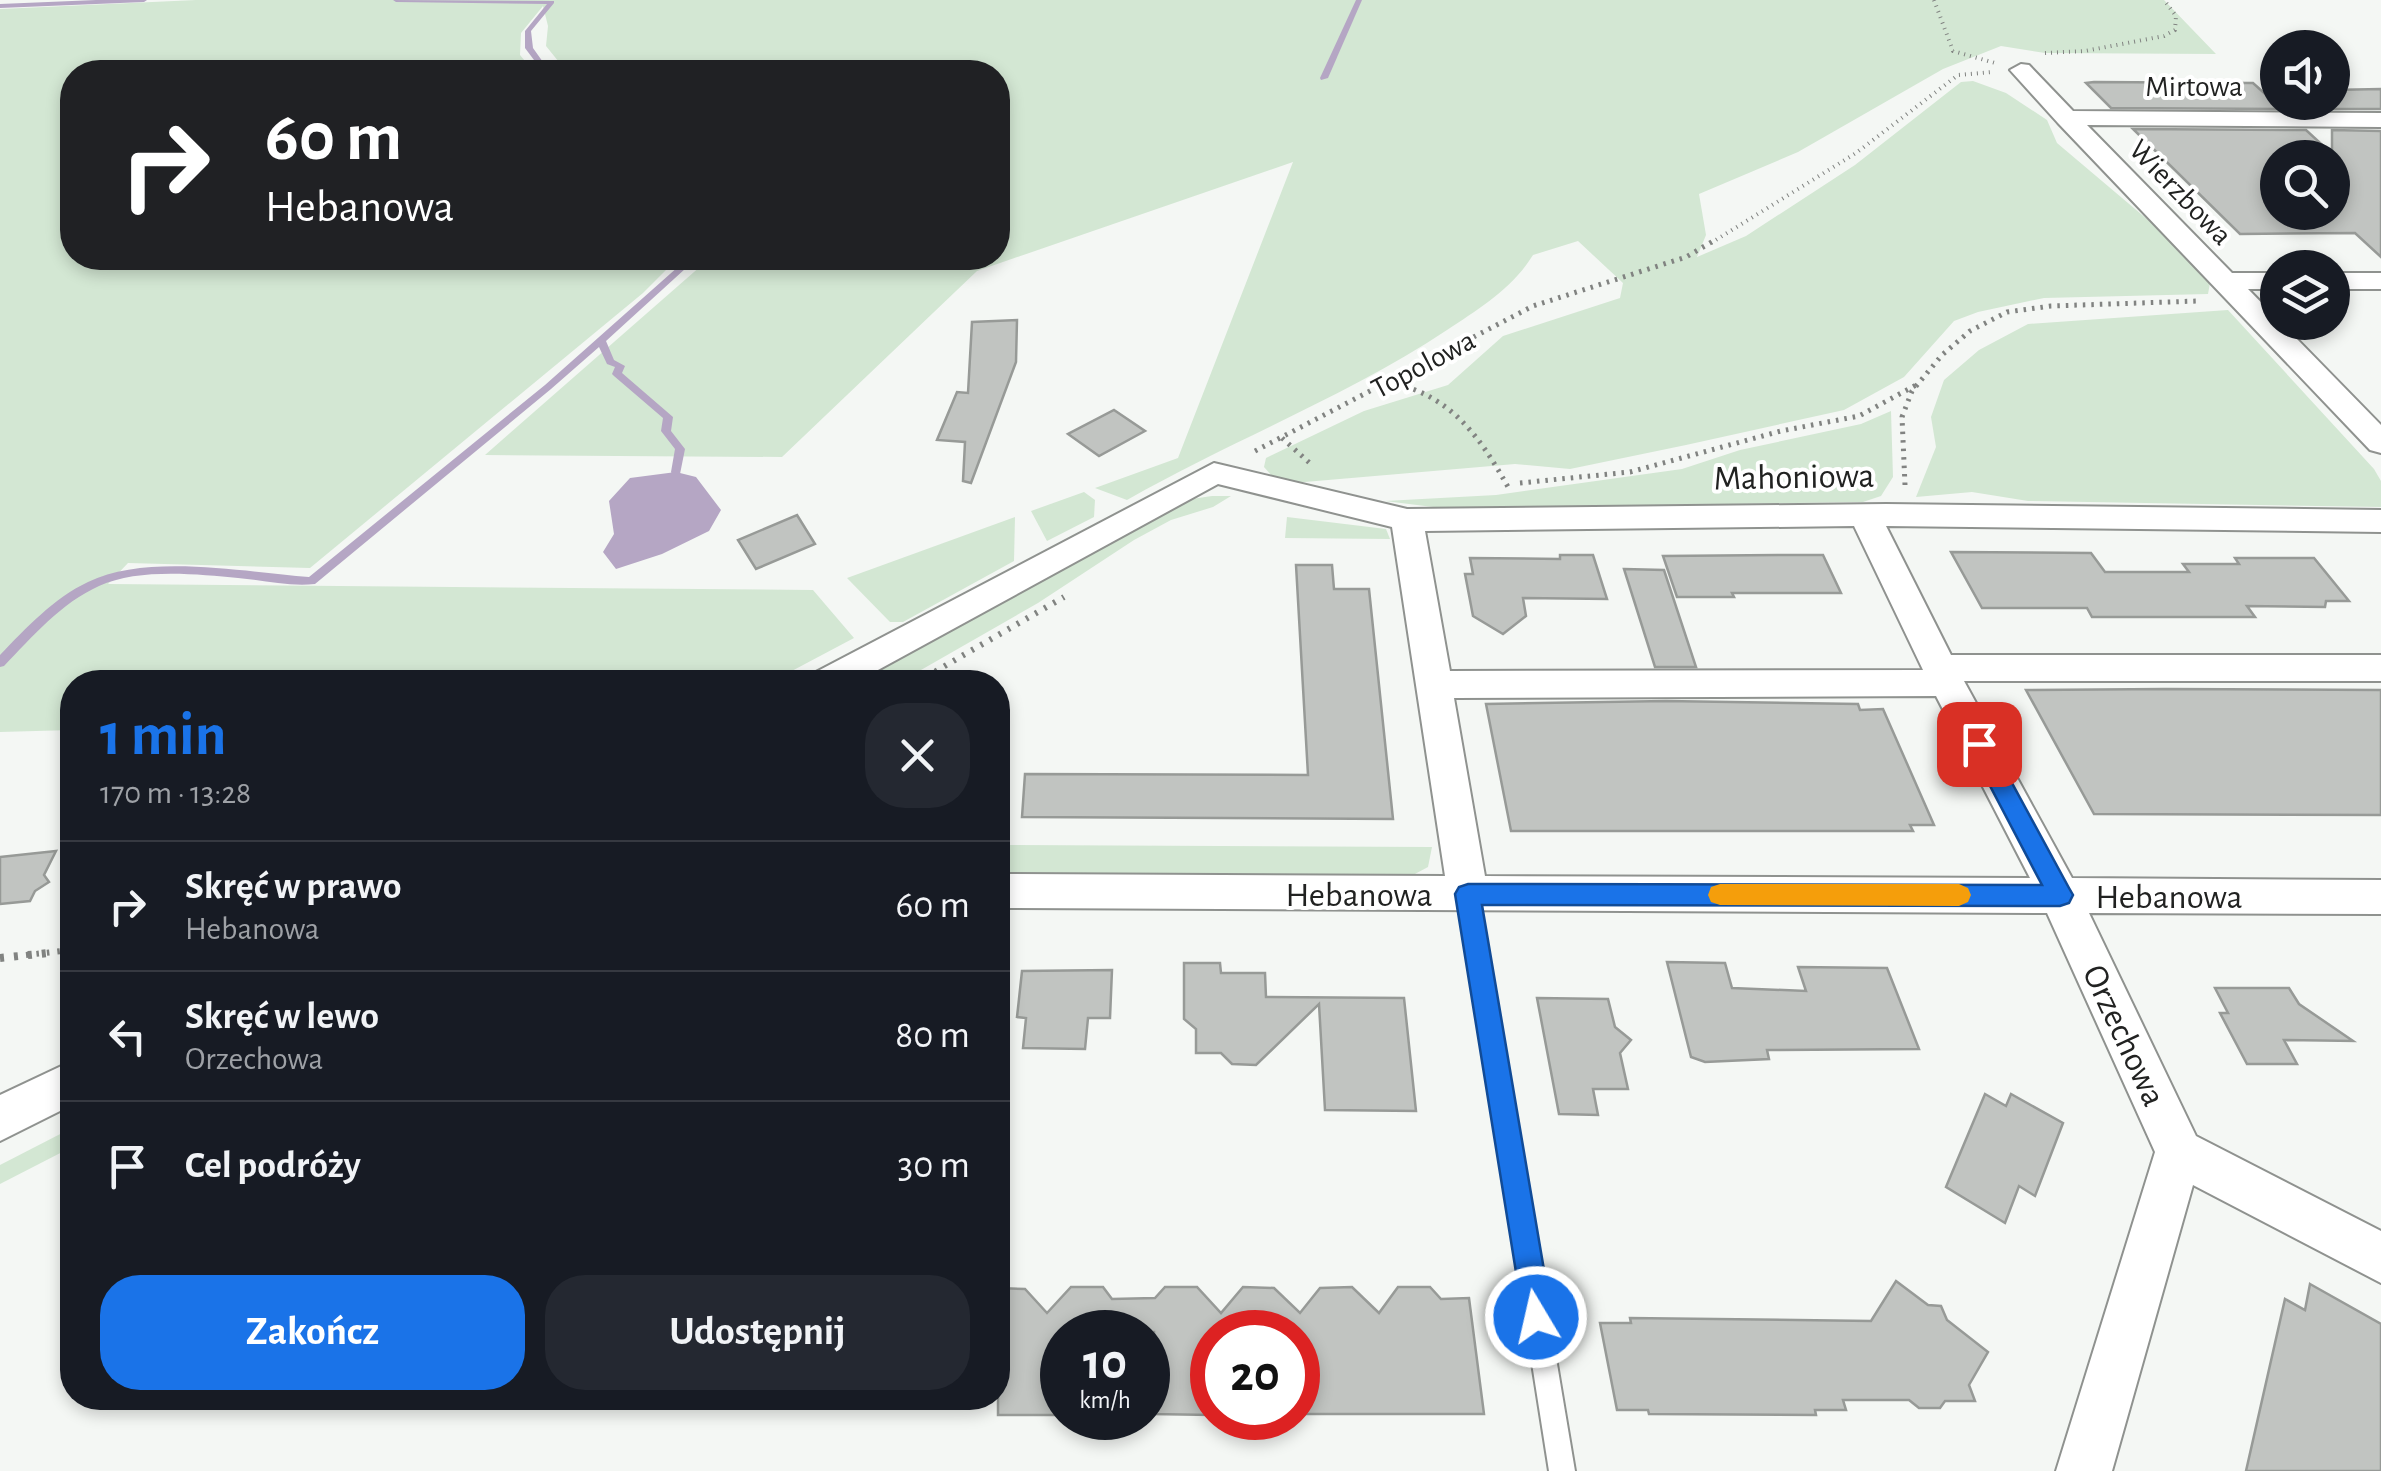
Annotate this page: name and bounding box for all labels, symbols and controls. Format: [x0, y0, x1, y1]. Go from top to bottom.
map controls [2260, 30, 2350, 340]
button: sound [2260, 30, 2350, 120]
street label: Mirtowa [2145, 72, 2243, 102]
icon: right [100, 100, 230, 230]
text: 60 m [265, 103, 402, 173]
street label: Wierzbowa [2123, 134, 2237, 251]
button: search [2260, 140, 2350, 230]
text: Hebanowa [265, 185, 454, 230]
button: layers [2260, 250, 2350, 340]
street label: Topolowa [1367, 325, 1480, 405]
street label: Mahoniowa [1713, 459, 1875, 496]
pin [1937, 702, 2022, 787]
button: close [865, 703, 970, 808]
text: 1 min [100, 706, 226, 766]
icon: arrive [1952, 717, 2007, 772]
text: 170 m · 13:28 [100, 777, 251, 809]
text: Skręć w prawo [185, 868, 401, 906]
street label: Hebanowa [1285, 878, 1433, 913]
icon: right [100, 879, 155, 934]
street label: Hebanowa [2095, 880, 2243, 915]
text: 60 m [895, 887, 970, 925]
text: Hebanowa [185, 913, 320, 945]
street label: Orzechowa [2076, 960, 2171, 1112]
text: Skręć w lewo [185, 998, 379, 1036]
icon: left [100, 1009, 155, 1064]
text: 80 m [895, 1017, 970, 1055]
text: Orzechowa [185, 1043, 323, 1075]
icon: arrive [100, 1139, 155, 1194]
text: Cel podróży [185, 1147, 361, 1185]
text: 30 m [898, 1147, 970, 1185]
position arrow [1484, 1265, 1588, 1369]
button: Zakończ [100, 1275, 525, 1390]
button: Udostępnij [545, 1275, 970, 1390]
speed limit sign: 20 [1190, 1310, 1320, 1440]
text: 10 [1083, 1338, 1127, 1388]
text: km/h [1079, 1388, 1131, 1413]

